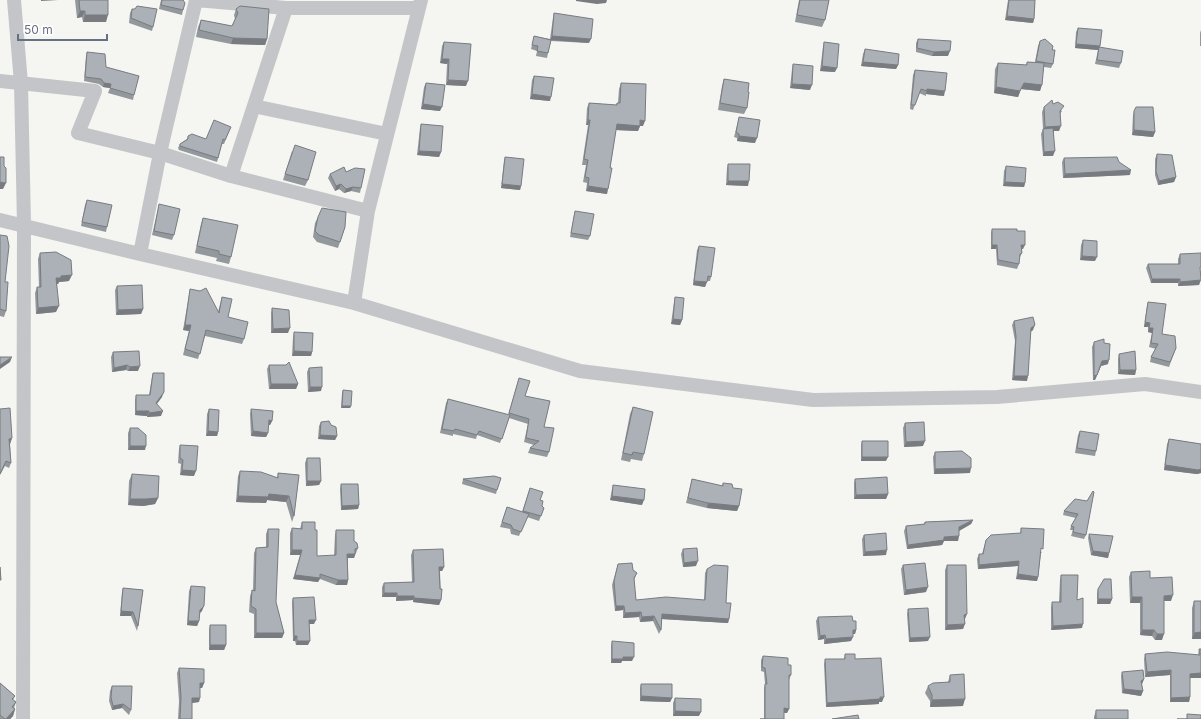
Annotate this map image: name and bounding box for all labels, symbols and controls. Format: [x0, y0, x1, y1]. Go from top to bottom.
scale bar [18, 16, 107, 42]
text: 50 m [24, 22, 53, 37]

